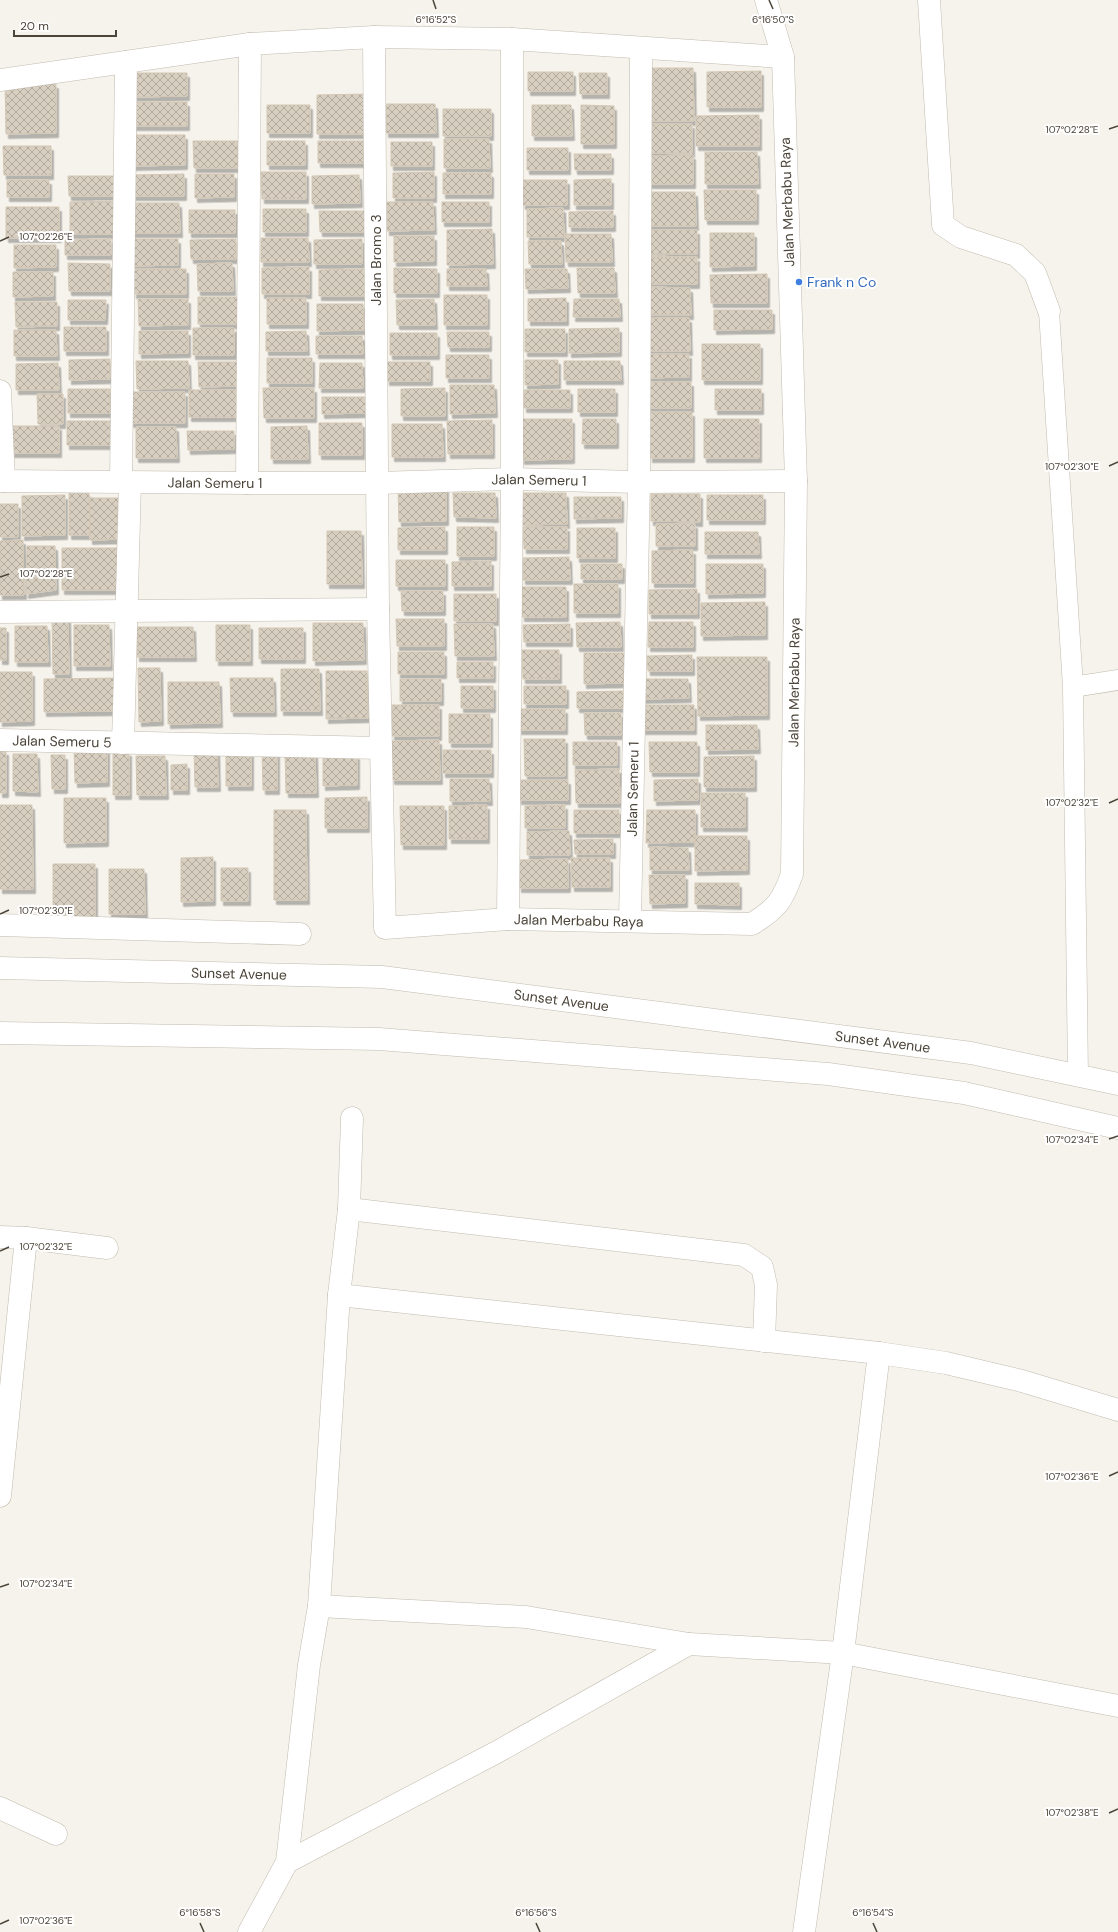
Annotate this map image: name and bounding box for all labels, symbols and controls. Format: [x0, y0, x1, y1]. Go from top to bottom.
scale bar [14, 12, 116, 38]
text: 6°16'52"S [416, 13, 457, 26]
text: 6°16'50"S [752, 13, 794, 26]
text: 20 m [20, 18, 49, 34]
text: 107°02'28"E [1046, 123, 1099, 136]
street label: Jalan Merbabu Raya [776, 137, 798, 267]
street label: Jalan Bromo 3 [367, 214, 385, 306]
text: 107°02'26"E [19, 230, 73, 243]
place label: Frank n Co [807, 273, 876, 291]
marker: Frank n Co [794, 277, 804, 287]
text: 107°02'30"E [1045, 460, 1099, 473]
street label: Jalan Semeru 1 [491, 470, 587, 490]
street label: Jalan Semeru 1 [167, 473, 262, 492]
text: 107°02'28"E [20, 567, 73, 580]
street label: Jalan Merbabu Raya [784, 617, 804, 747]
street label: Jalan Semeru 5 [12, 731, 112, 751]
street label: Jalan Semeru 1 [623, 741, 643, 837]
text: 107°02'32"E [1046, 796, 1099, 809]
text: 107°02'30"E [19, 904, 73, 917]
street label: Jalan Merbabu Raya [514, 910, 644, 931]
street label: Sunset Avenue [191, 964, 287, 984]
street label: Sunset Avenue [513, 985, 610, 1015]
street label: Sunset Avenue [834, 1027, 931, 1057]
text: 107°02'34"E [1045, 1133, 1099, 1146]
text: 107°02'32"E [20, 1240, 73, 1253]
text: 107°02'36"E [1045, 1470, 1099, 1483]
text: 107°02'34"E [19, 1577, 73, 1590]
text: 107°02'38"E [1045, 1806, 1099, 1819]
text: 6°16'58"S [179, 1906, 221, 1919]
text: 6°16'56"S [515, 1906, 557, 1919]
text: 6°16'54"S [852, 1906, 894, 1919]
text: 107°02'36"E [19, 1914, 73, 1927]

